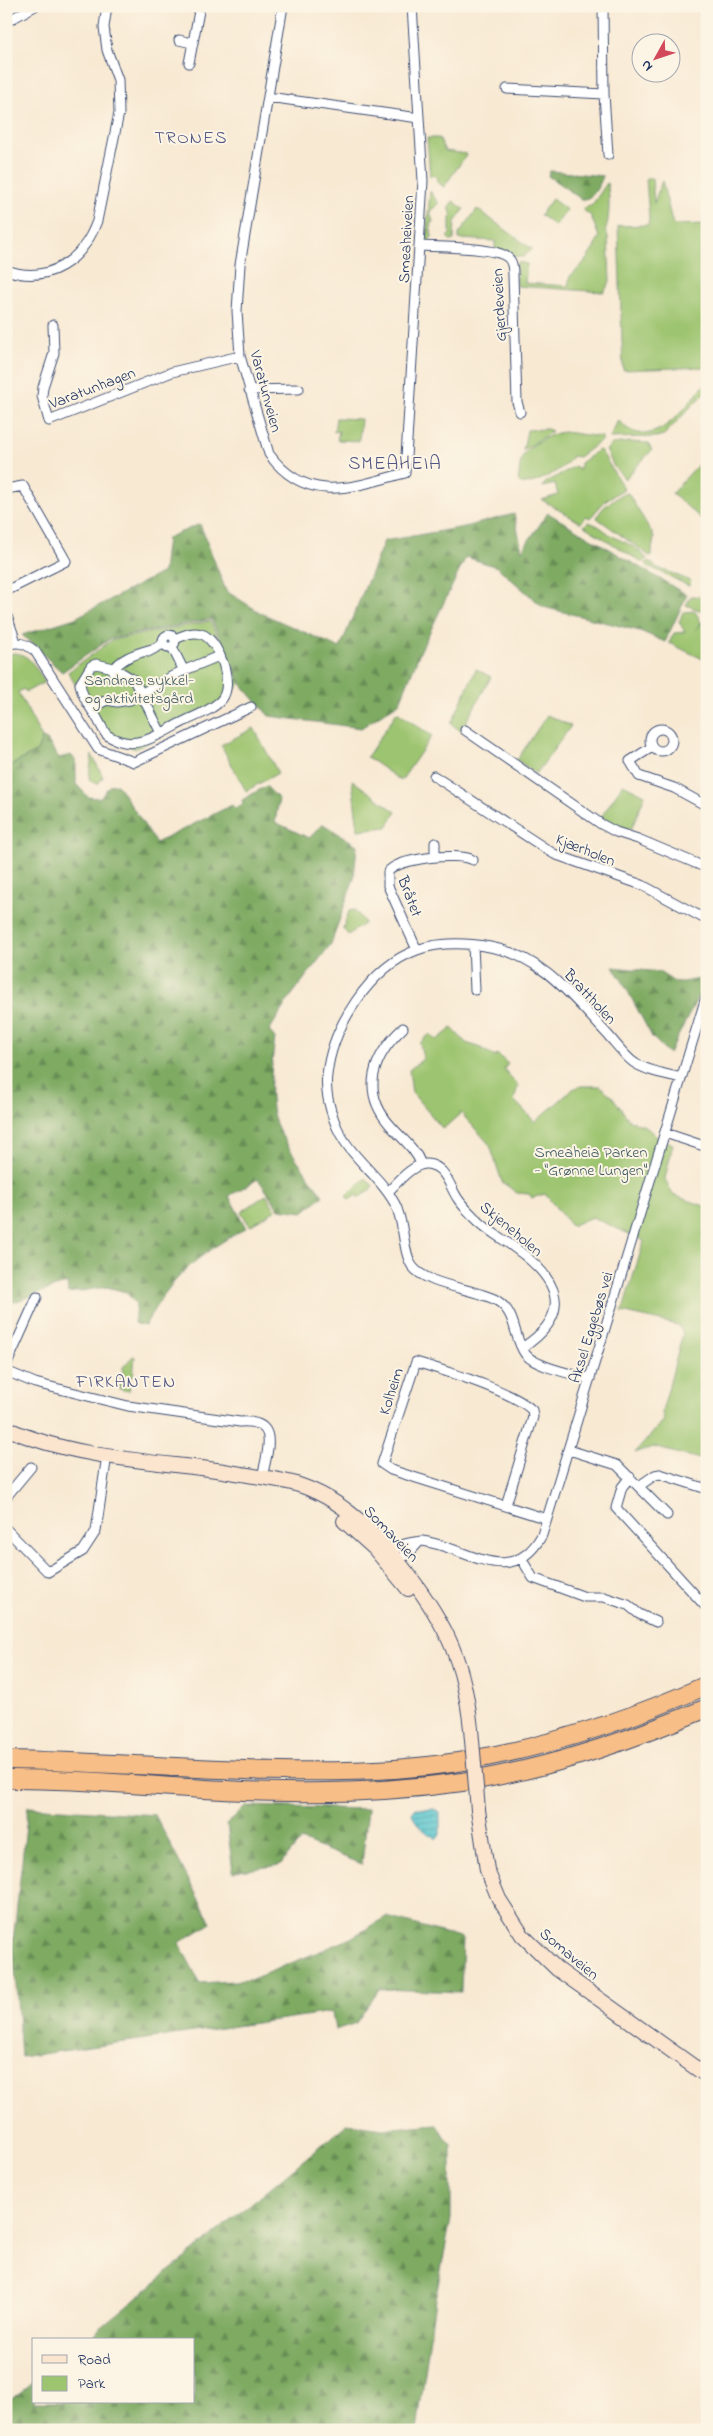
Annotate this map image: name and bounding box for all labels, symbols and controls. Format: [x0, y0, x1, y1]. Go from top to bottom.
north arrow [630, 32, 680, 82]
text: N [636, 55, 658, 76]
district label: TRONES [155, 126, 227, 152]
street label: Smeaheiveien [393, 194, 421, 284]
street label: Gjerdeveien [486, 268, 514, 342]
street label: Varatunveien [242, 347, 288, 435]
street label: Varatunhagen [45, 361, 139, 417]
district label: SMEAHEIA [348, 451, 442, 478]
park label: Sandnes sykkel- og aktivitetsgård [84, 669, 194, 711]
street label: Kjærholen [552, 828, 619, 874]
street label: Bråtet [390, 872, 428, 921]
street label: Brattholen [557, 963, 622, 1031]
park label: Smeaheia Parken - "Grønne Lungen" [535, 1141, 648, 1183]
street label: Skjeneholen [474, 1196, 548, 1263]
street label: Aksel Eggebøs vei [564, 1269, 620, 1386]
street label: Kolheim [373, 1365, 411, 1418]
district label: FIRKANTEN [75, 1370, 176, 1396]
street label: Somaveien [357, 1500, 424, 1568]
street label: Somaveien [534, 1922, 604, 1987]
legend [32, 2338, 195, 2404]
text: Road [78, 2349, 111, 2371]
text: Park [78, 2373, 106, 2395]

